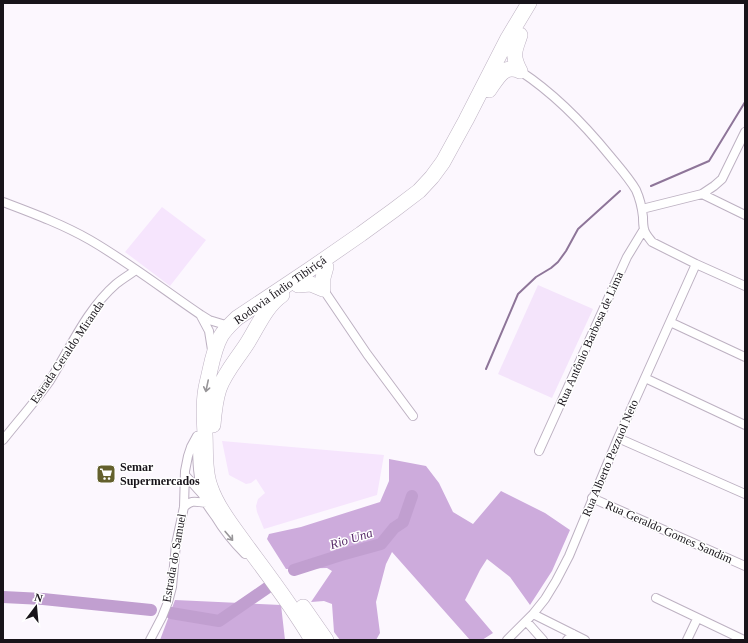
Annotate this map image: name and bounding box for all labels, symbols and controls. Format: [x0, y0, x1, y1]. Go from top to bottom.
street label: Rodovia Índio Tibiriçá [231, 253, 329, 327]
street label: Rua Antônio Barbosa de Lima [554, 269, 626, 409]
street label: Estrada Geraldo Miranda [27, 297, 107, 406]
one-way arrow [203, 379, 211, 392]
street label: Rua Alberto Pezzuol Neto [579, 397, 641, 519]
place label: Semar Supermercados [120, 460, 200, 488]
supermarket icon: Semar Supermercados [95, 463, 117, 485]
street label: Rua Geraldo Gomes Sandim [603, 498, 735, 567]
street label: Estrada do Samuel [159, 512, 189, 604]
water label: Rio Una [327, 525, 375, 552]
one-way arrow [224, 530, 233, 541]
north arrow [16, 587, 56, 627]
text: N [33, 591, 44, 604]

